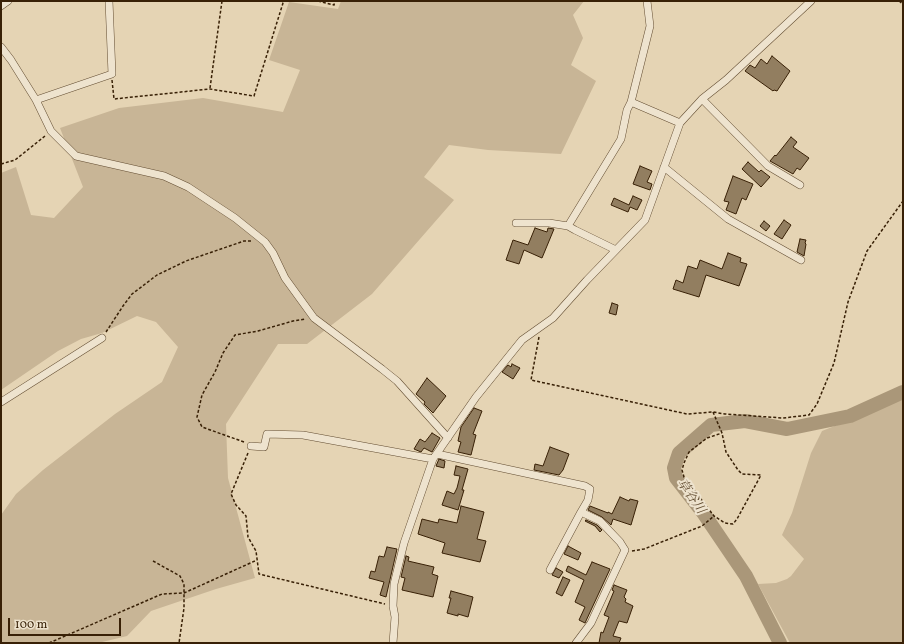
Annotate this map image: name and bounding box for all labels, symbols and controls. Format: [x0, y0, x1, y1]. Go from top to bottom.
water label: 草谷川 [673, 476, 707, 518]
scale bar [10, 610, 123, 636]
text: 100 m [15, 617, 47, 633]

